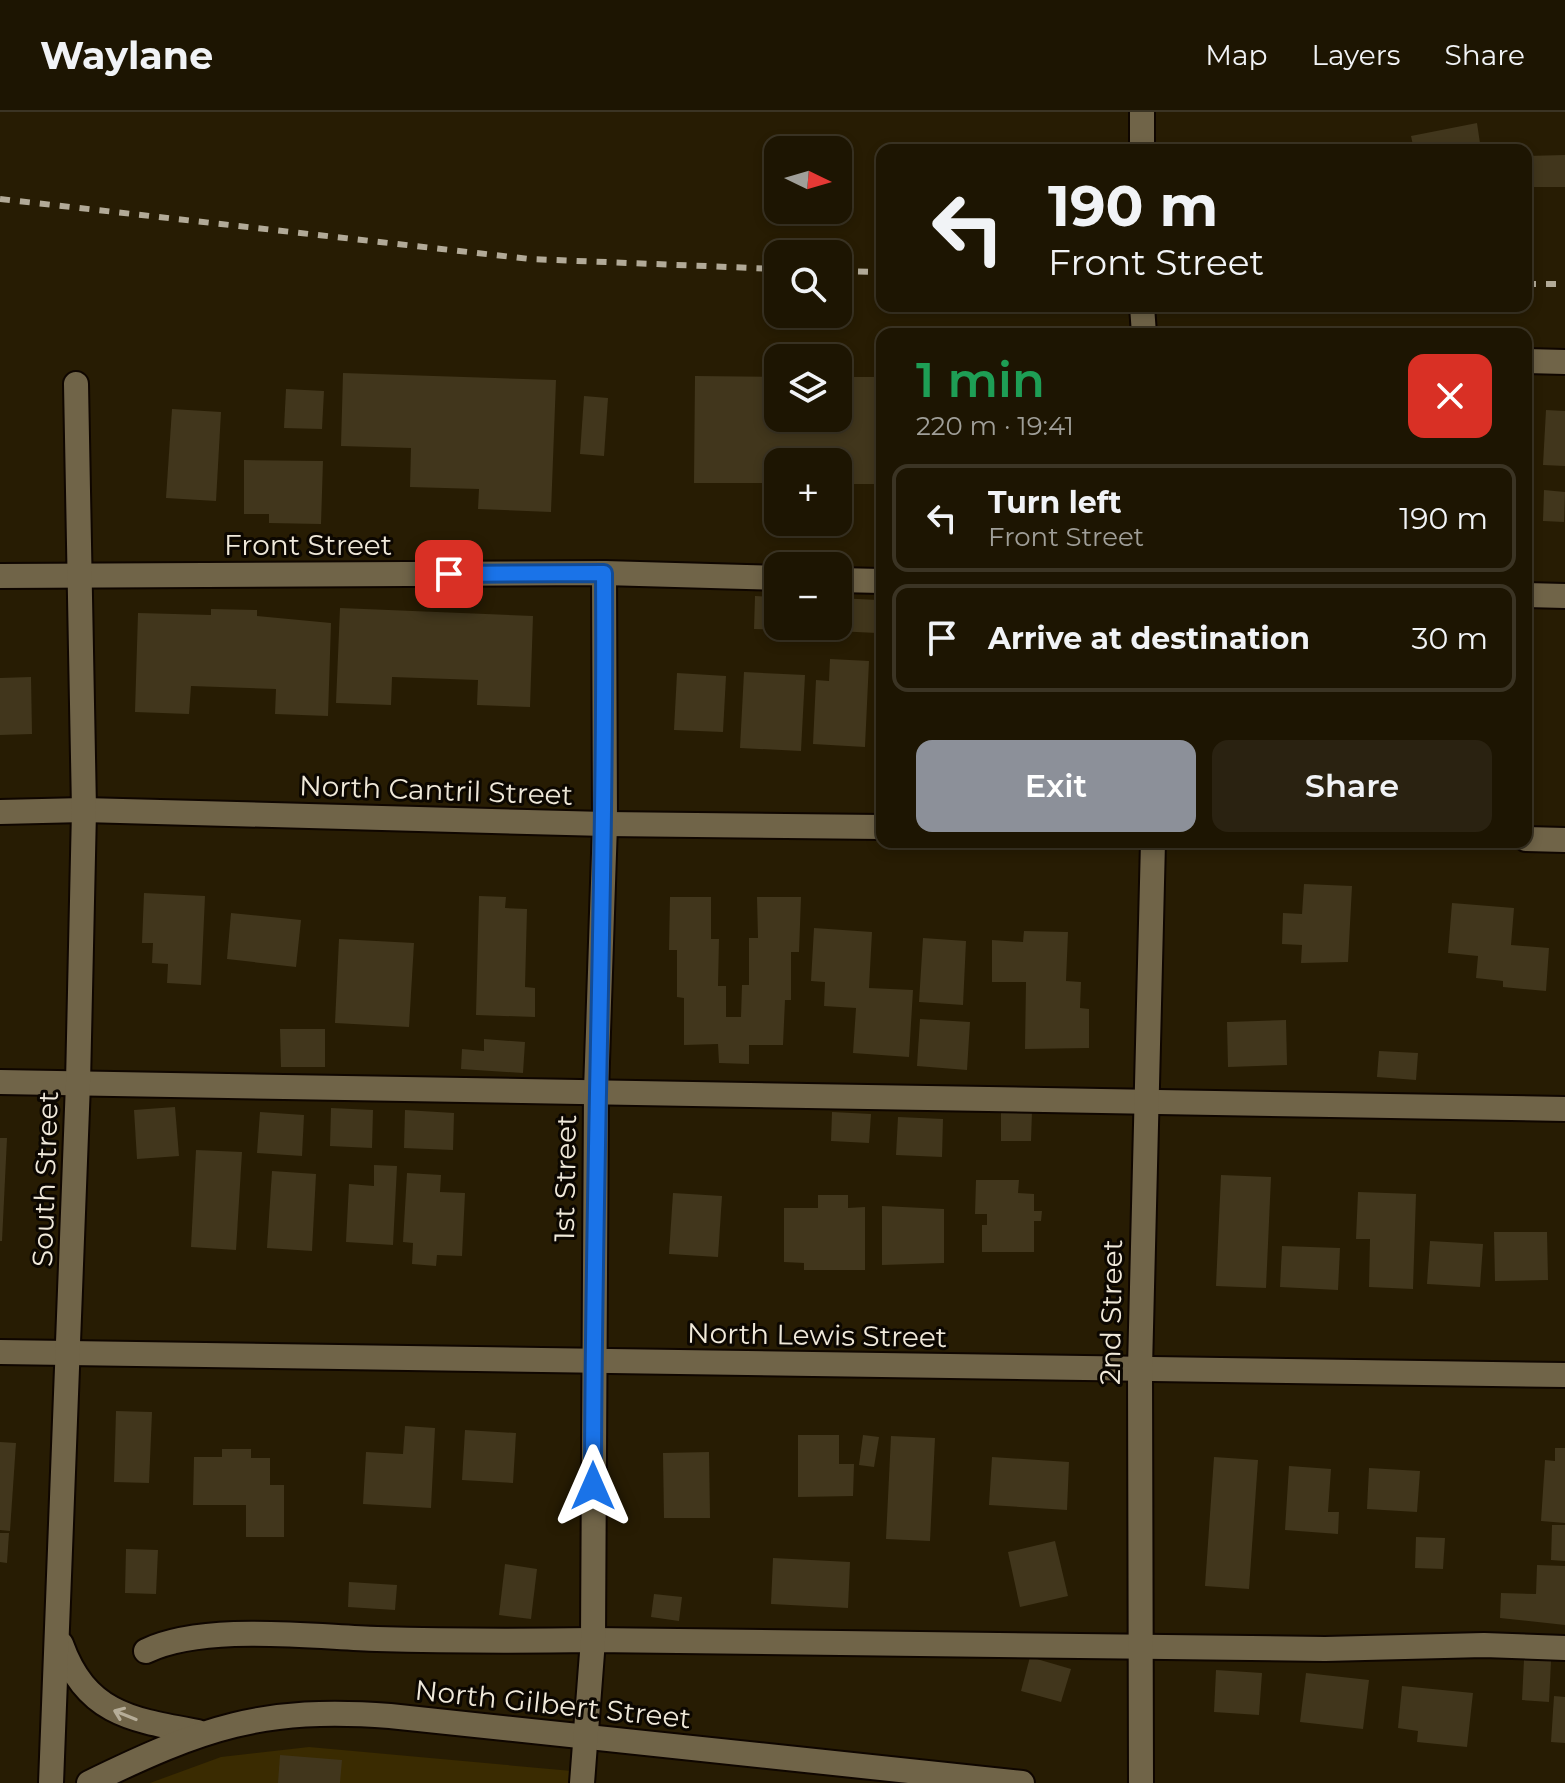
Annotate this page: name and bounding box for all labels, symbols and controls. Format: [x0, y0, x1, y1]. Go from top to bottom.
text: Waylane [40, 32, 213, 79]
text: Map [1205, 38, 1268, 72]
text: Layers [1312, 38, 1401, 72]
text: Share [1445, 38, 1525, 72]
north arrow [764, 136, 852, 224]
map controls [764, 136, 852, 640]
text: 190 m [1048, 172, 1218, 240]
icon: left [916, 176, 1020, 280]
button: search [764, 240, 852, 328]
text: Front Street [1048, 240, 1264, 284]
button: layers [764, 344, 852, 432]
text: 1 min [916, 351, 1045, 409]
button: close [1408, 354, 1492, 438]
text: 220 m · 19:41 [916, 410, 1074, 442]
button: + [764, 448, 852, 536]
text: Turn left [988, 484, 1121, 521]
icon: left [920, 496, 964, 540]
text: 190 m [1399, 500, 1488, 537]
text: Front Street [988, 521, 1144, 553]
street label: Front Street [224, 528, 392, 562]
pin [415, 540, 483, 608]
icon: arrive [427, 552, 471, 596]
button: − [764, 552, 852, 640]
icon: arrive [920, 616, 964, 660]
text: Arrive at destination [988, 620, 1310, 657]
text: 30 m [1412, 620, 1488, 657]
button: Exit [916, 740, 1196, 832]
button: Share [1212, 740, 1492, 832]
street label: North Cantril Street [298, 768, 574, 812]
street label: South Street [25, 1091, 65, 1267]
street label: 1st Street [547, 1114, 583, 1242]
street label: 2nd Street [1093, 1239, 1129, 1385]
street label: North Lewis Street [687, 1316, 947, 1354]
position arrow [551, 1444, 635, 1528]
street label: North Gilbert Street [413, 1673, 693, 1735]
one-way arrow [113, 1707, 138, 1721]

